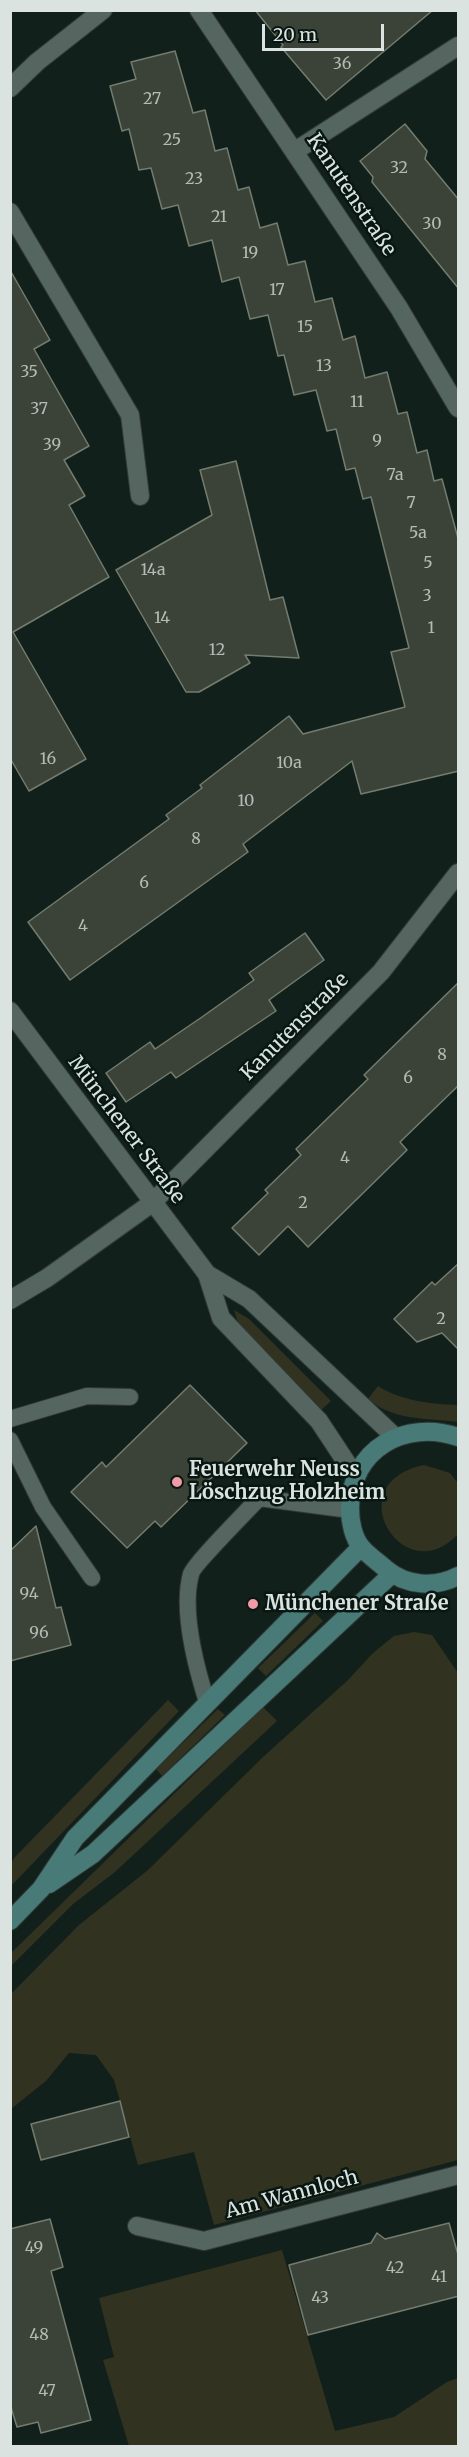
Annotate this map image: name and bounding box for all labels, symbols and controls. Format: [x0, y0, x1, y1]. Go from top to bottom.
scale bar [265, 12, 386, 50]
text: 20 m [273, 23, 317, 46]
house number: 36 [333, 54, 351, 74]
house number: 27 [143, 89, 161, 109]
street label: Kanutenstraße [301, 129, 401, 261]
house number: 25 [163, 130, 181, 150]
house number: 32 [390, 158, 408, 178]
house number: 23 [185, 169, 203, 189]
house number: 21 [211, 207, 227, 227]
house number: 30 [422, 214, 442, 234]
house number: 19 [242, 243, 258, 263]
house number: 17 [269, 280, 285, 300]
house number: 15 [297, 317, 313, 337]
house number: 13 [316, 356, 332, 376]
house number: 35 [20, 362, 38, 382]
house number: 11 [350, 392, 364, 412]
house number: 37 [30, 399, 48, 419]
house number: 9 [372, 431, 382, 451]
house number: 39 [43, 435, 61, 455]
house number: 7a [386, 465, 404, 485]
house number: 7 [406, 493, 416, 513]
house number: 5a [409, 523, 427, 543]
house number: 5 [423, 553, 433, 573]
house number: 14a [140, 560, 166, 580]
house number: 3 [422, 586, 432, 606]
house number: 14 [154, 608, 170, 628]
house number: 1 [427, 618, 435, 638]
house number: 12 [209, 640, 225, 660]
house number: 16 [40, 749, 56, 769]
house number: 10a [276, 753, 302, 773]
house number: 10 [238, 791, 254, 811]
house number: 8 [191, 829, 201, 849]
house number: 6 [139, 873, 149, 893]
house number: 4 [78, 916, 88, 936]
street label: Kanutenstraße [236, 968, 354, 1086]
house number: 8 [437, 1045, 447, 1065]
street label: Münchener Straße [63, 1051, 189, 1209]
house number: 6 [403, 1068, 413, 1088]
house number: 4 [340, 1148, 350, 1168]
house number: 2 [298, 1193, 308, 1213]
house number: 2 [436, 1309, 446, 1329]
place label: Feuerwehr Neuss Löschzug Holzheim [189, 1458, 385, 1505]
marker: Feuerwehr Neuss Löschzug Holzheim [170, 1475, 184, 1489]
house number: 94 [19, 1584, 39, 1604]
place label: Münchener Straße [265, 1592, 448, 1616]
marker: Münchener Straße [246, 1597, 260, 1611]
house number: 96 [29, 1623, 49, 1643]
street label: Am Wannloch [223, 2166, 361, 2224]
house number: 49 [25, 2238, 43, 2258]
house number: 42 [386, 2258, 404, 2278]
house number: 41 [431, 2267, 447, 2287]
house number: 43 [311, 2288, 329, 2308]
house number: 48 [29, 2325, 49, 2345]
house number: 47 [38, 2381, 56, 2401]

